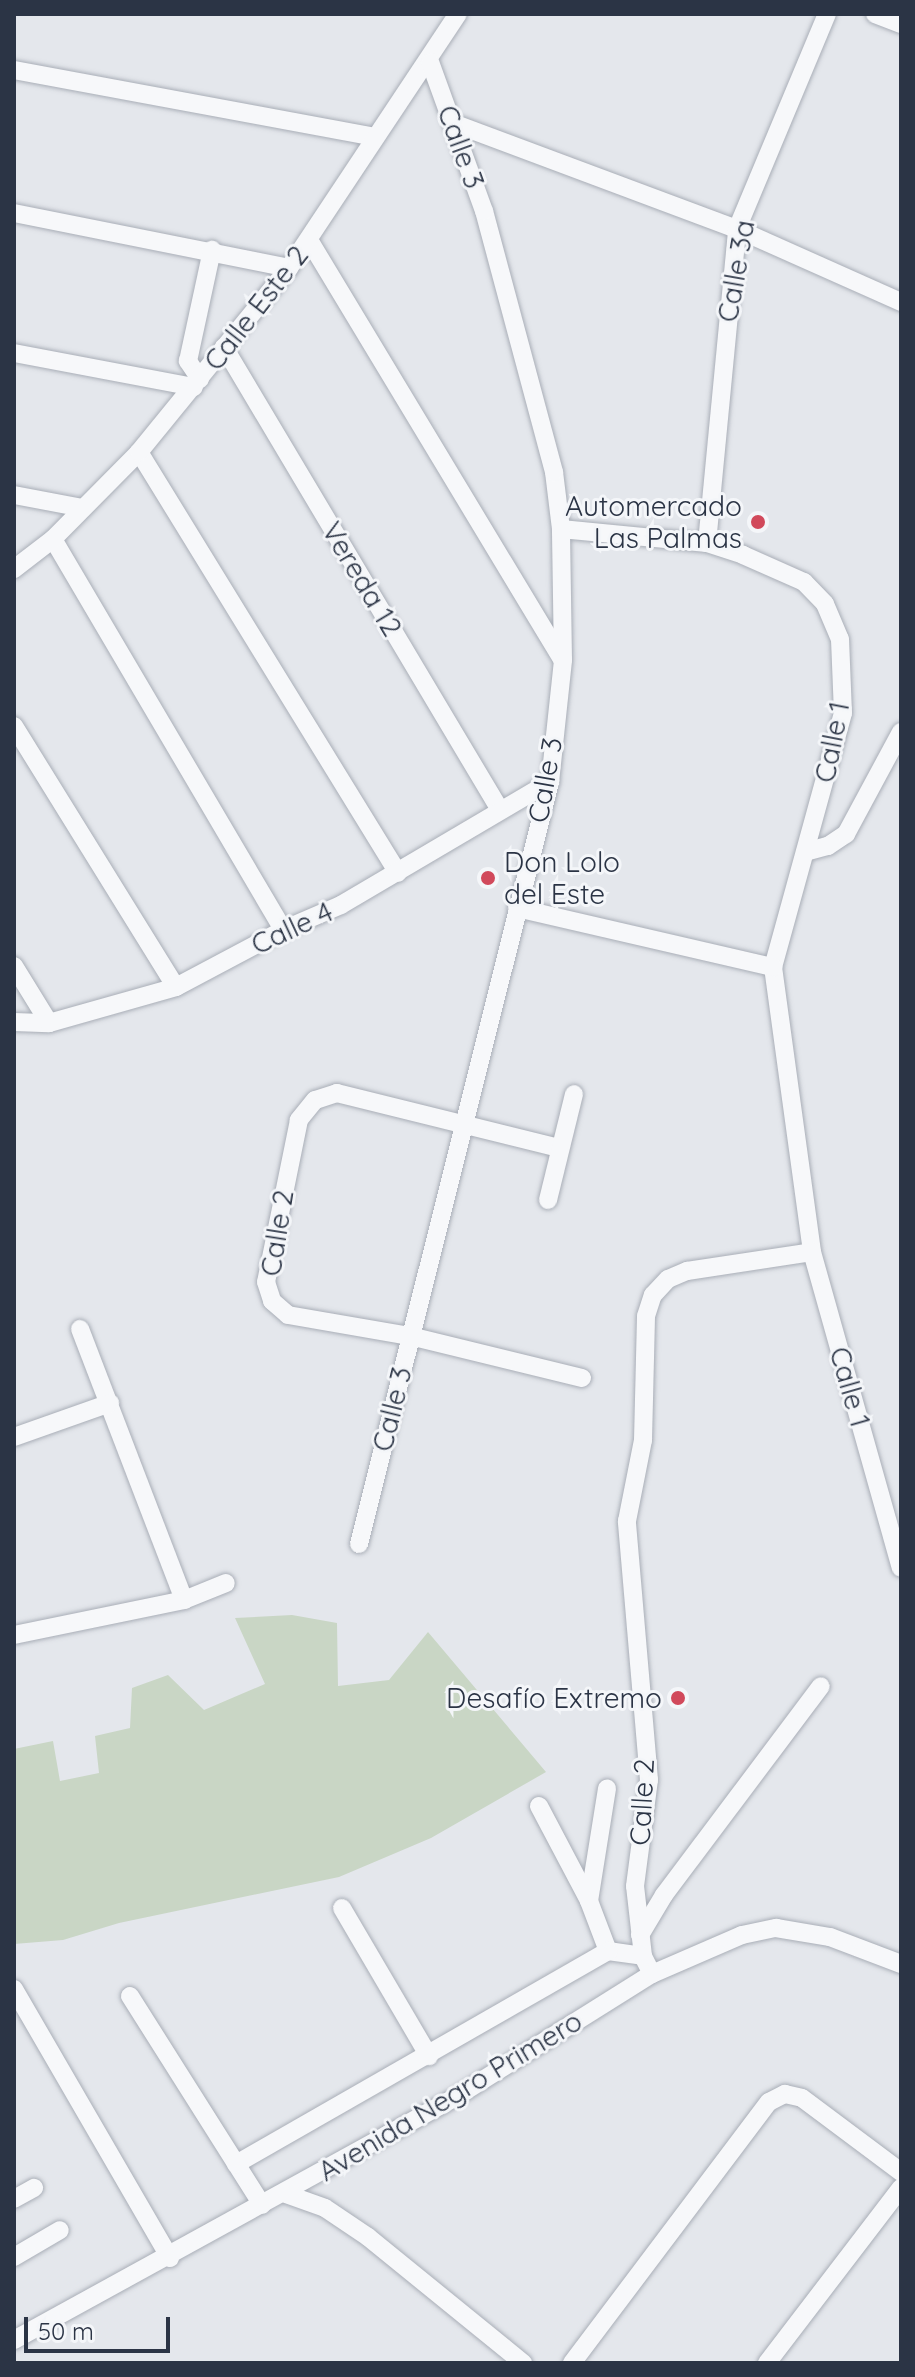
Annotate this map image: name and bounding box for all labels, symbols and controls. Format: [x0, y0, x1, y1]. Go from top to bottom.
street label: Calle 3 [431, 101, 491, 193]
street label: Calle 3a [711, 217, 761, 325]
street label: Calle Este 2 [197, 239, 315, 377]
place label: Automercado Las Palmas [565, 489, 742, 555]
marker: Automercado Las Palmas [749, 513, 767, 531]
street label: Vereda 12 [315, 516, 409, 642]
street label: Calle 1 [808, 699, 856, 785]
street label: Calle 3 [521, 735, 569, 825]
place label: Don Lolo del Este [504, 845, 620, 911]
marker: Don Lolo del Este [479, 869, 497, 887]
street label: Calle 4 [246, 895, 338, 961]
street label: Calle 2 [254, 1187, 300, 1279]
street label: Calle 1 [823, 1343, 877, 1431]
street label: Calle 3 [365, 1363, 419, 1455]
place label: Desafío Extremo [446, 1681, 662, 1715]
marker: Desafío Extremo [669, 1689, 687, 1707]
street label: Calle 2 [623, 1758, 661, 1846]
street label: Avenida Negro Primero [312, 2004, 588, 2188]
scale bar [28, 2301, 174, 2351]
text: 50 m [38, 2316, 94, 2346]

